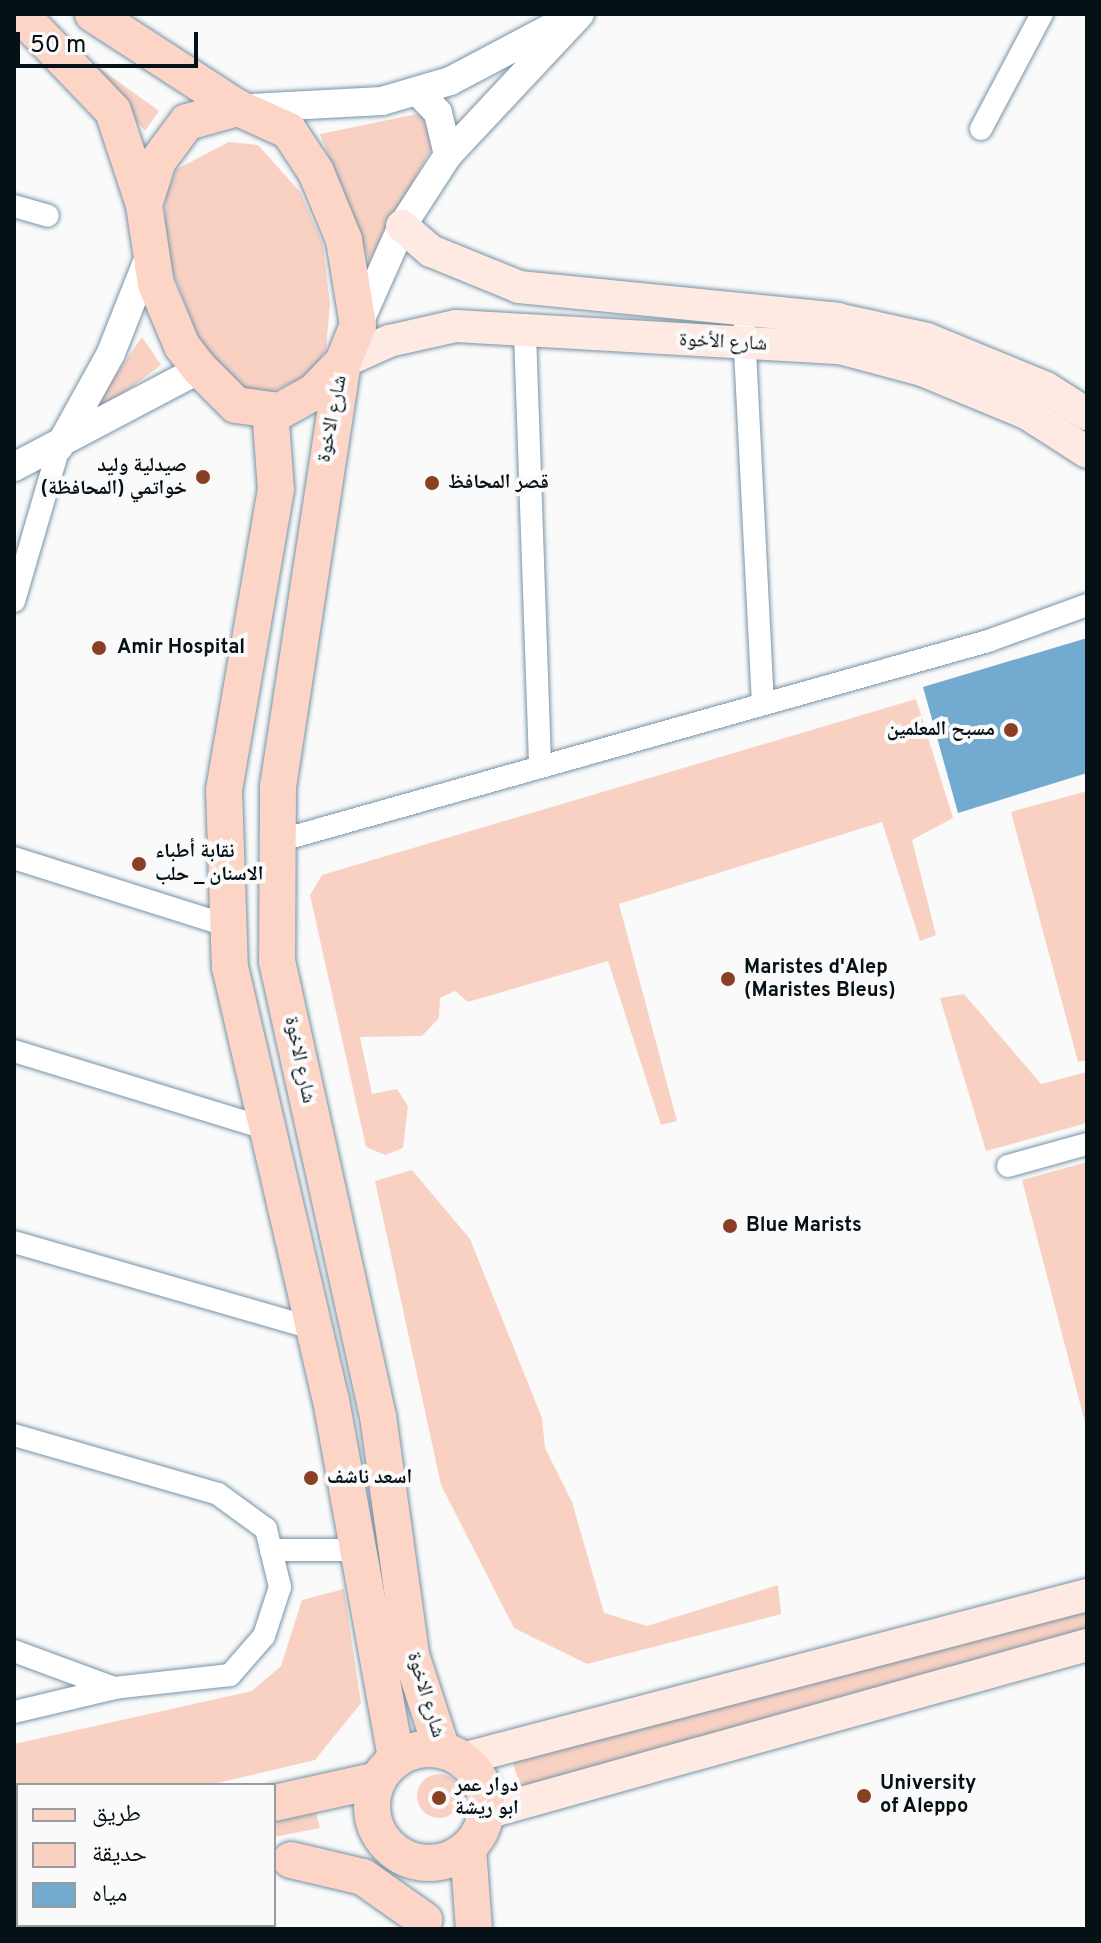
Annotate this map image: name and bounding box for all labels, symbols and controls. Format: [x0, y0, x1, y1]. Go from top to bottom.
scale bar [20, 16, 202, 66]
text: 50 m [30, 31, 86, 61]
street label: شارع الأخوة [678, 329, 768, 357]
street label: شارع الاخوة [313, 373, 353, 465]
place label: صيدلية وليد خواتمي (المحافظة) [41, 454, 187, 501]
marker: صيدلية وليد خواتمي (المحافظة) [194, 468, 212, 486]
place label: قصر المحافظ [448, 471, 549, 495]
marker: قصر المحافظ [423, 474, 441, 492]
place label: Amir Hospital [117, 636, 245, 660]
marker: Amir Hospital [88, 637, 110, 659]
place label: مسبح المعلمين [887, 718, 995, 742]
marker: مسبح المعلمين [1002, 721, 1020, 739]
place label: نقابة أطباء الاسنان _ حلب [155, 840, 263, 887]
marker: نقابة أطباء الاسنان _ حلب [130, 855, 148, 873]
place label: Maristes d'Alep (Maristes Bleus) [744, 956, 896, 1003]
marker: Maristes d'Alep (Maristes Bleus) [719, 970, 737, 988]
street label: شارع الاخوة [278, 1014, 320, 1106]
place label: Blue Marists [746, 1214, 862, 1238]
marker: Blue Marists [721, 1217, 739, 1235]
place label: اسعد ناشف [327, 1466, 412, 1490]
marker: اسعد ناشف [302, 1469, 320, 1487]
street label: شارع الاخوة [401, 1649, 449, 1741]
place label: University of Aleppo [880, 1772, 976, 1819]
place label: دوار عمر ابو ريشة [455, 1774, 519, 1821]
legend [16, 1783, 276, 1927]
marker: University of Aleppo [855, 1787, 873, 1805]
marker: دوار عمر ابو ريشة [430, 1789, 448, 1807]
text: طريق [92, 1800, 141, 1830]
text: حديقة [92, 1840, 147, 1870]
text: مياه [92, 1880, 127, 1910]

